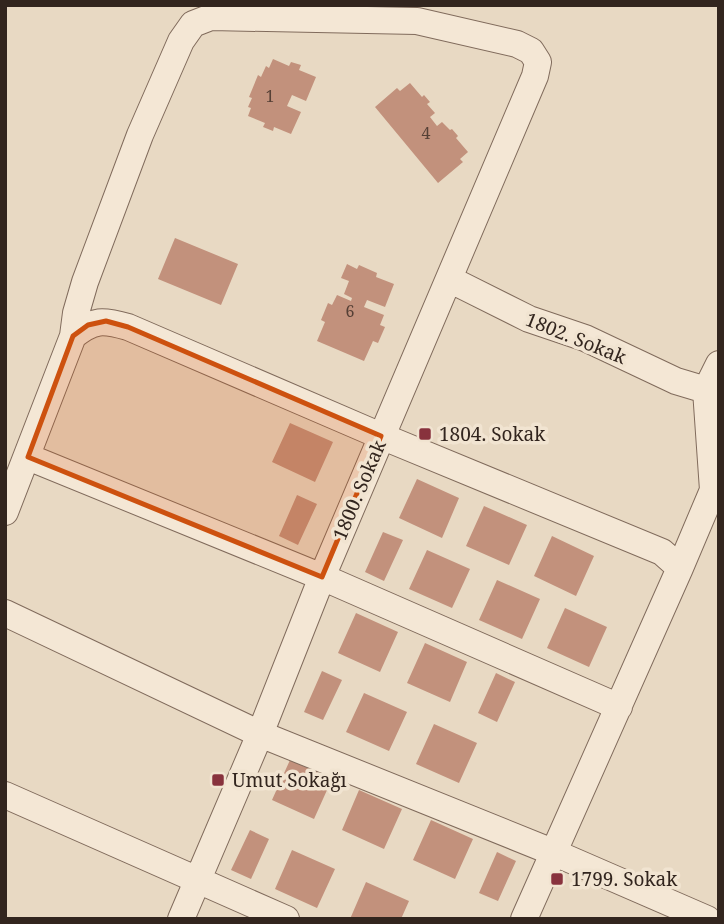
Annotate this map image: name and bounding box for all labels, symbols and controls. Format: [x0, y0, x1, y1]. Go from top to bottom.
house number: 1 [266, 85, 274, 107]
house number: 4 [422, 122, 431, 144]
house number: 6 [346, 300, 355, 322]
street label: 1802. Sokak [522, 306, 631, 370]
place label: 1804. Sokak [439, 421, 546, 447]
marker: 1804. Sokak [417, 426, 433, 442]
street label: 1800. Sokak [326, 435, 392, 544]
place label: Umut Sokağı [232, 767, 347, 793]
marker: Umut Sokağı [210, 772, 226, 788]
place label: 1799. Sokak [571, 866, 678, 892]
marker: 1799. Sokak [549, 871, 565, 887]

